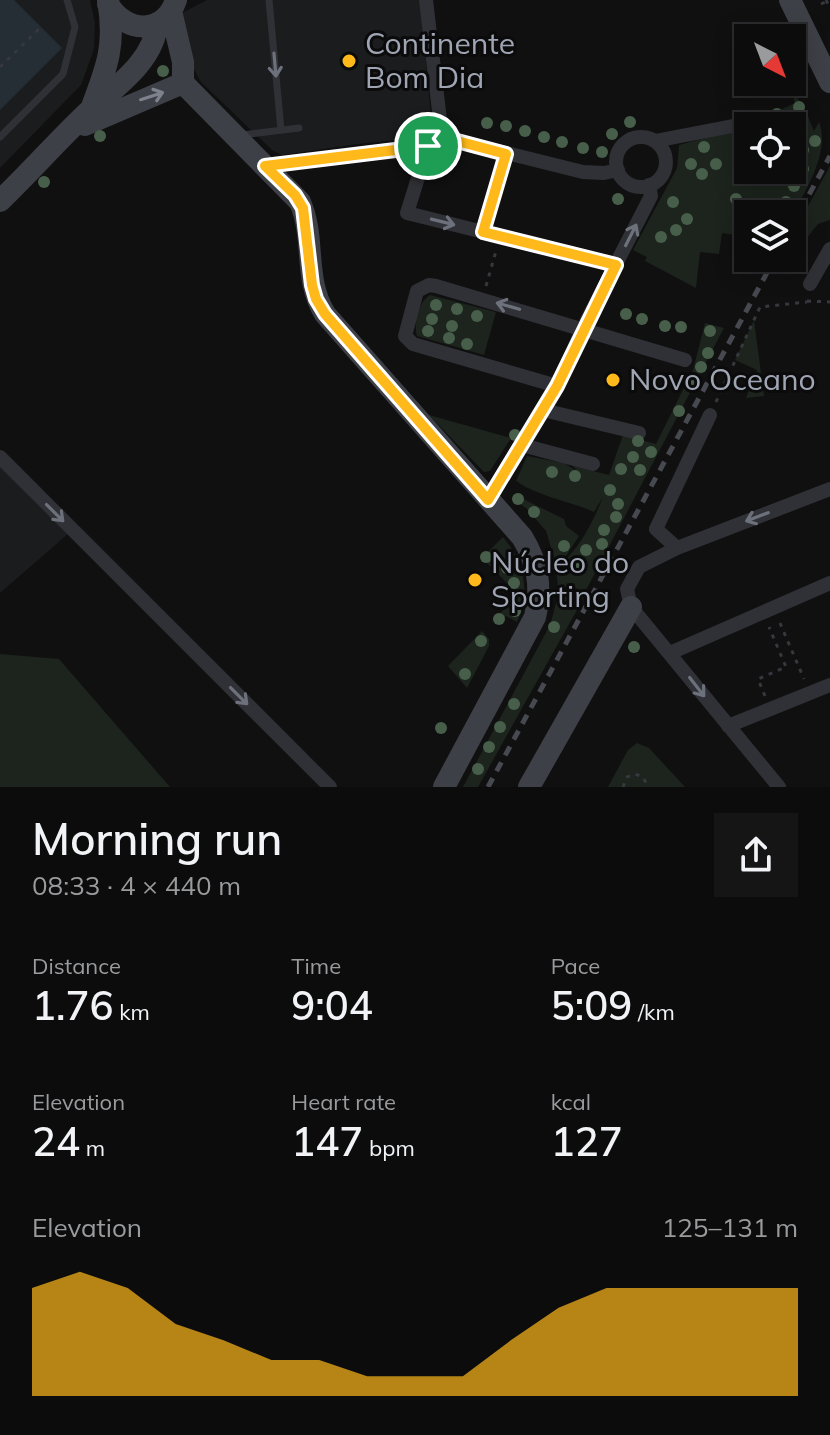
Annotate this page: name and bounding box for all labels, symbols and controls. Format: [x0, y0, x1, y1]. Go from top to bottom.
place label: Continente Bom Dia [365, 24, 515, 96]
north arrow [734, 24, 806, 96]
map controls [734, 24, 806, 272]
one-way arrow [268, 51, 283, 78]
marker: Continente Bom Dia [340, 52, 358, 70]
one-way arrow [139, 88, 164, 103]
pin [394, 112, 462, 180]
button: locate [734, 112, 806, 184]
icon: arrive [406, 124, 450, 168]
button: layers [734, 200, 806, 272]
one-way arrow [429, 215, 455, 230]
one-way arrow [624, 224, 640, 248]
one-way arrow [496, 298, 522, 313]
place label: Novo Oceano [629, 360, 816, 398]
marker: Novo Oceano [604, 371, 622, 389]
one-way arrow [45, 503, 65, 522]
one-way arrow [745, 511, 770, 525]
place label: Núcleo do Sporting [491, 543, 629, 615]
marker: Núcleo do Sporting [466, 571, 484, 589]
one-way arrow [689, 676, 706, 697]
one-way arrow [229, 686, 248, 705]
text: Morning run [32, 811, 282, 866]
button: share [714, 813, 798, 897]
text: 08:33 · 4 × 440 m [32, 869, 241, 902]
text: Distance [32, 952, 121, 980]
text: Time [291, 952, 341, 980]
text: Pace [551, 952, 600, 980]
text: 1.76 [32, 980, 113, 1030]
text: 9:04 [291, 980, 373, 1030]
text: 5:09 [551, 980, 632, 1030]
text: km [113, 998, 150, 1026]
text: /km [632, 998, 675, 1026]
text: Elevation [32, 1088, 125, 1116]
text: Heart rate [291, 1088, 396, 1116]
text: kcal [551, 1088, 591, 1116]
text: 24 [32, 1116, 80, 1166]
text: 147 [291, 1116, 363, 1166]
text: 127 [551, 1116, 623, 1166]
text: m [80, 1134, 105, 1162]
text: bpm [363, 1134, 415, 1162]
text: Elevation [32, 1211, 142, 1244]
text: 125–131 m [662, 1211, 798, 1244]

